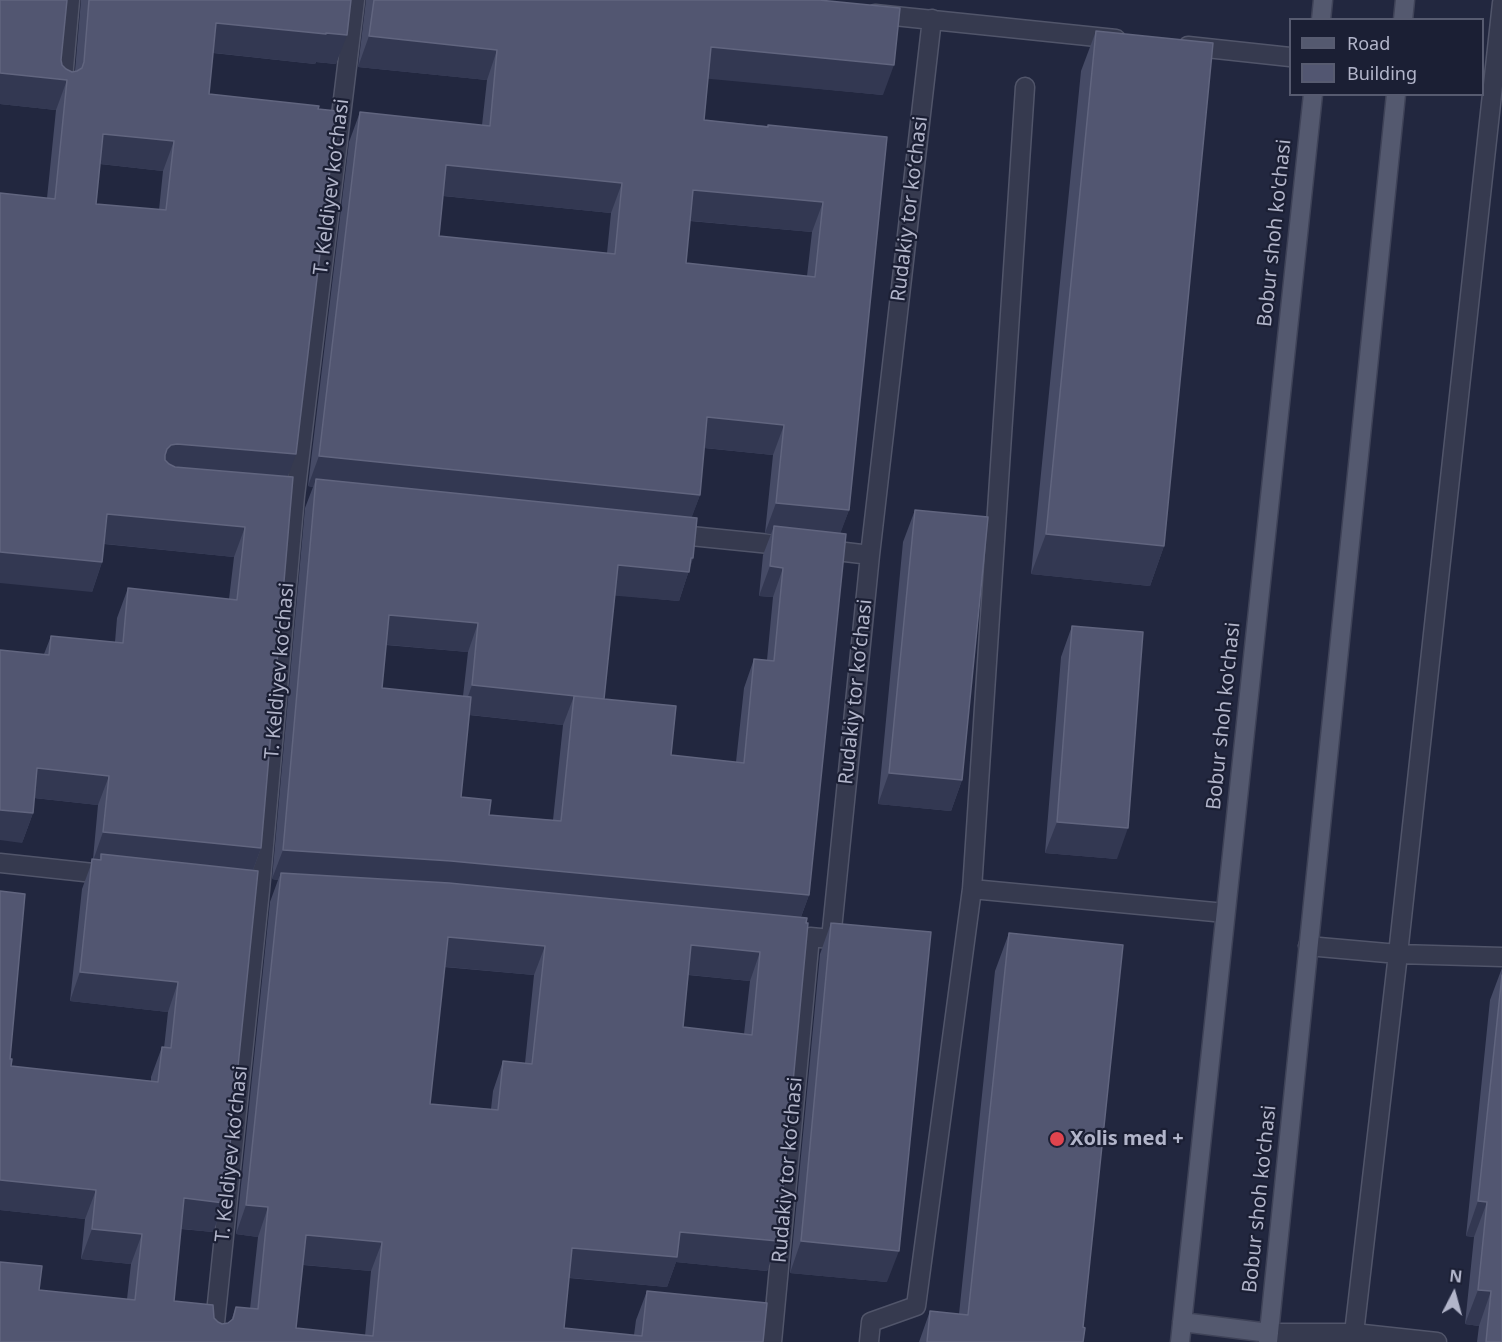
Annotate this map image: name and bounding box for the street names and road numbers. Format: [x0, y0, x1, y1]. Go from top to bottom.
street label: T. Keldiyev koʻchasi [309, 97, 355, 277]
street label: Rudakiy tor koʻchasi [887, 115, 933, 303]
street label: Bobur shoh ko'chasi [1253, 138, 1297, 328]
street label: T. Keldiyev koʻchasi [260, 582, 300, 760]
street label: Rudakiy tor koʻchasi [834, 598, 878, 786]
street label: Bobur shoh ko'chasi [1202, 621, 1246, 811]
street label: T. Keldiyev koʻchasi [211, 1065, 253, 1243]
street label: Rudakiy tor koʻchasi [768, 1076, 808, 1264]
street label: Bobur shoh ko'chasi [1238, 1104, 1282, 1294]

